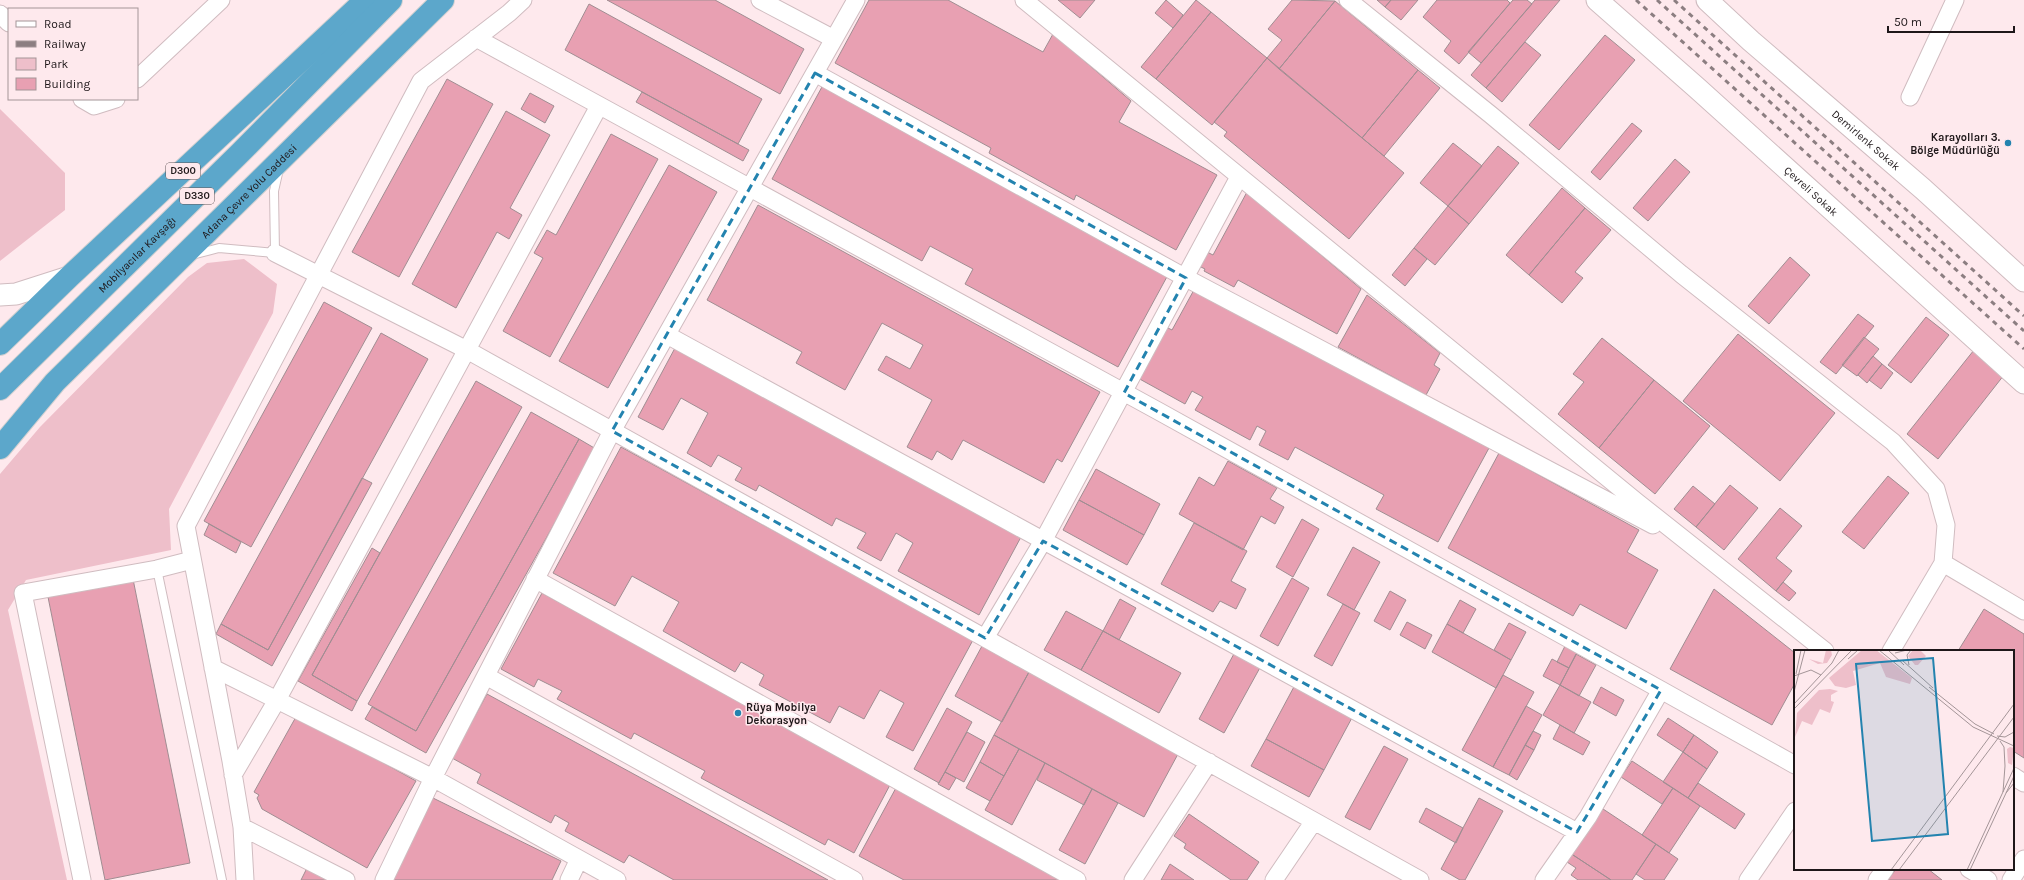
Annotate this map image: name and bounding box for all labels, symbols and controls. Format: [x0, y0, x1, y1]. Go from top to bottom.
legend [8, 8, 138, 100]
scale bar [1888, 8, 2014, 34]
text: 50 m [1894, 15, 1922, 29]
text: Road [44, 17, 72, 31]
text: Railway [44, 37, 86, 51]
text: Park [44, 57, 69, 71]
text: Building [44, 77, 91, 91]
street label: Demirlenk Sokak [1829, 107, 1903, 173]
place label: Karayolları 3. Bölge Müdürlüğü [1910, 131, 2001, 157]
marker: Karayolları 3. Bölge Müdürlüğü [2003, 138, 2013, 148]
street label: Adana Çevre Yolu Caddesi [198, 141, 299, 241]
road number: D300 [166, 163, 200, 179]
street label: Çevreli Sokak [1782, 164, 1841, 219]
road number: D330 [180, 188, 214, 204]
street label: Mobilyacılar Kavşağı [95, 213, 178, 295]
inset map [1794, 650, 2014, 870]
place label: Rüya Mobilya Dekorasyon [746, 701, 816, 727]
marker: Rüya Mobilya Dekorasyon [733, 708, 743, 718]

